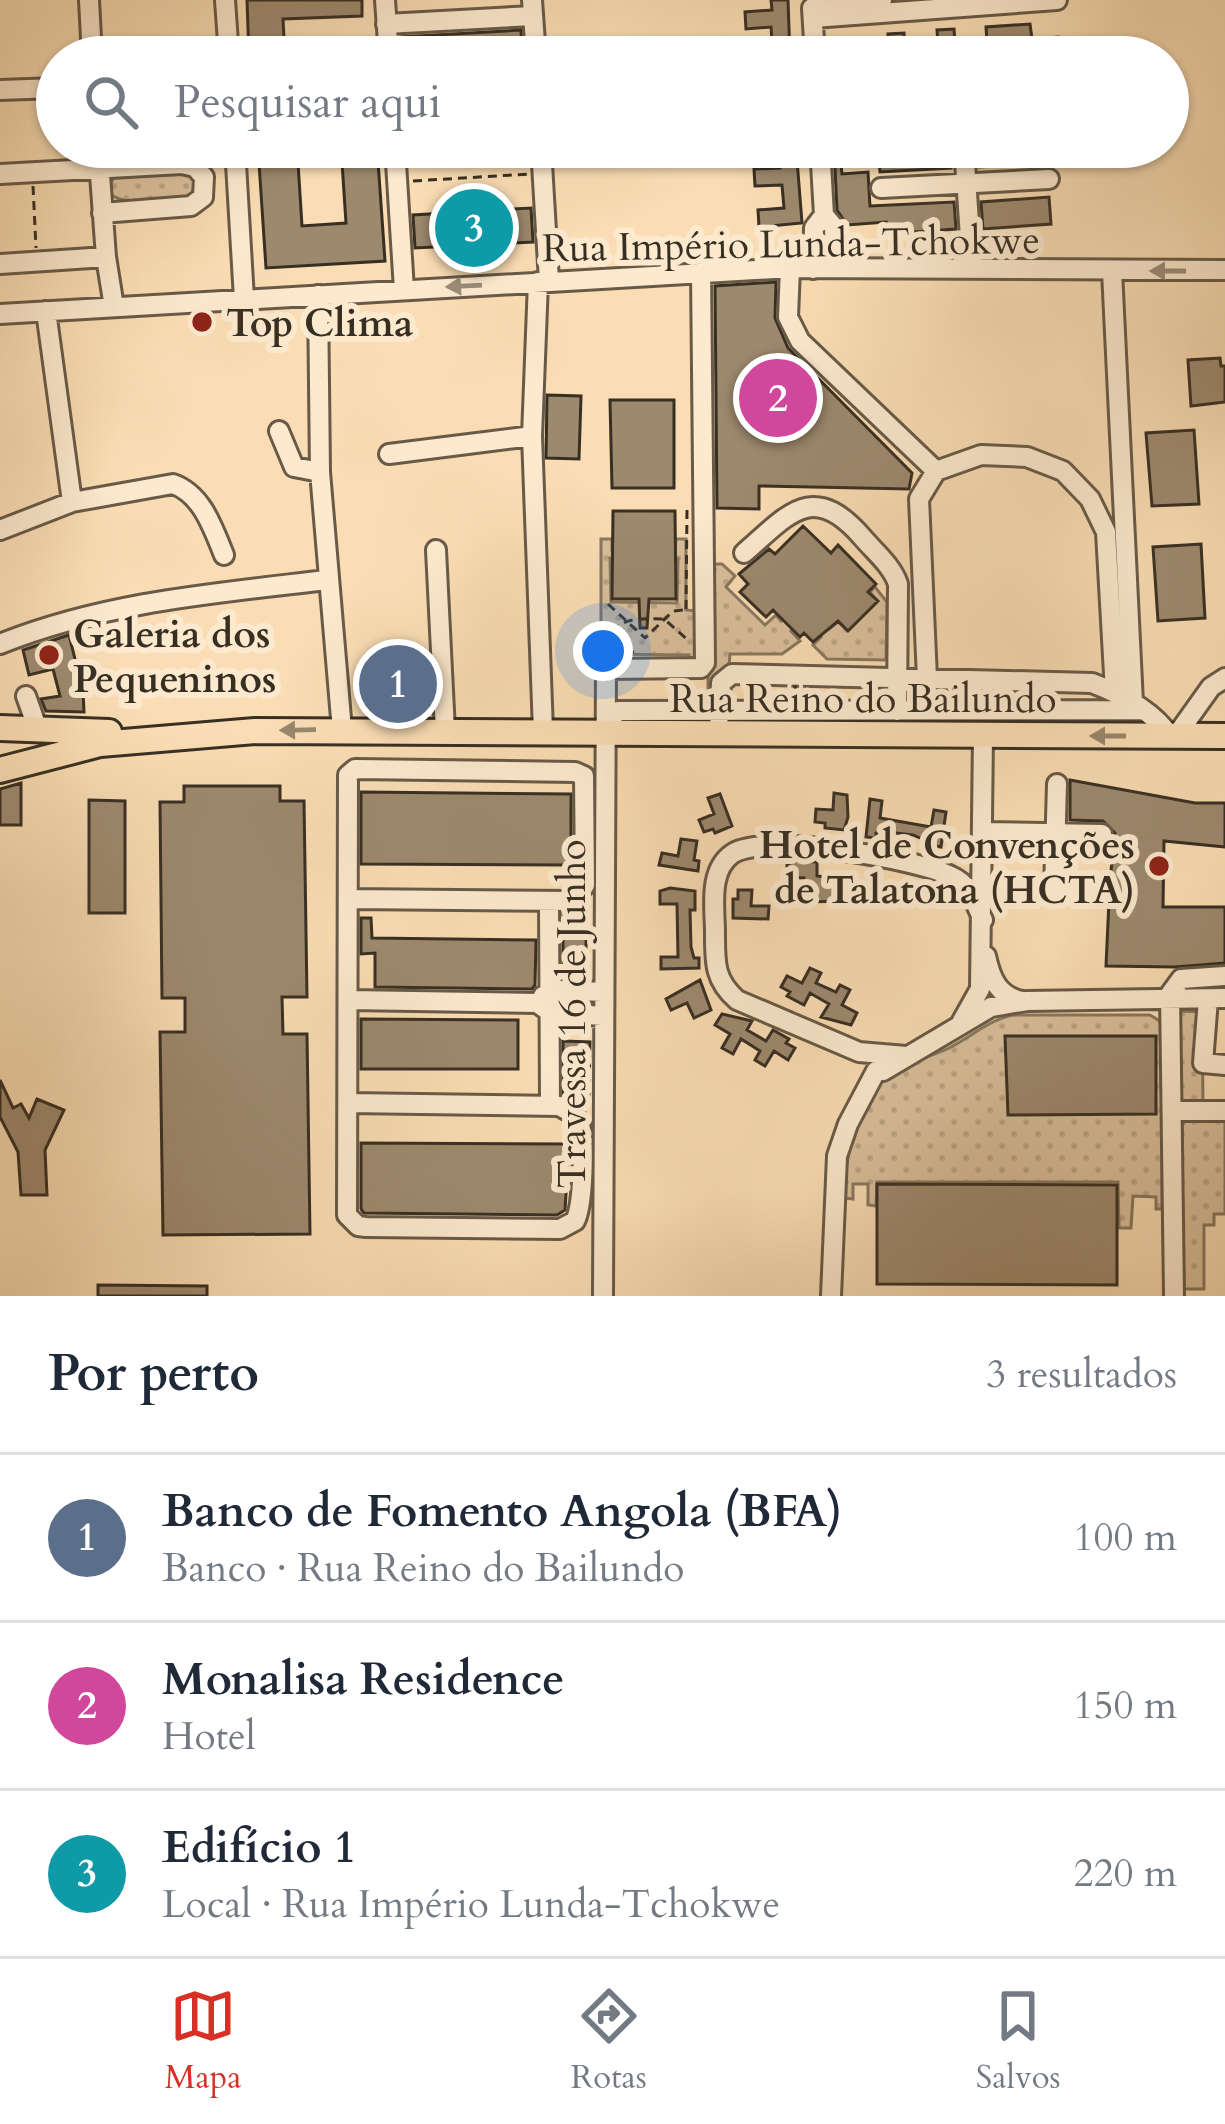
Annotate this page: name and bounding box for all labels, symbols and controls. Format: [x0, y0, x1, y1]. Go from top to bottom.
search box [36, 36, 1189, 168]
icon: search [78, 69, 144, 135]
text: Pesquisar aqui [174, 72, 441, 133]
pin: 3 [435, 183, 513, 273]
street label: Rua Império Lunda-Tchokwe [542, 214, 1041, 275]
one-way arrow [1148, 261, 1186, 280]
one-way arrow [445, 277, 482, 296]
place label: Top Clima [226, 297, 413, 350]
marker: Top Clima [189, 309, 215, 335]
pin: 2 [739, 353, 817, 443]
place label: Galeria dos Pequeninos [73, 608, 277, 706]
your location [573, 621, 633, 681]
pin: 1 [359, 639, 437, 729]
marker: Galeria dos Pequeninos [36, 642, 62, 668]
street label: Rua Reino do Bailundo [669, 673, 1057, 726]
one-way arrow [278, 721, 316, 740]
one-way arrow [1088, 726, 1126, 745]
place label: Hotel de Convenções de Talatona (HCTA) [759, 819, 1135, 917]
street label: Travessa 16 de Junho [546, 839, 599, 1189]
marker: Hotel de Convenções de Talatona (HCTA) [1146, 853, 1172, 879]
text: Por perto [48, 1339, 259, 1409]
text: 3 resultados [986, 1348, 1177, 1401]
text: Banco de Fomento Angola (BFA) [162, 1481, 842, 1542]
text: 1 [77, 1511, 97, 1564]
text: 100 m [1074, 1511, 1177, 1564]
text: Banco · Rua Reino do Bailundo [162, 1542, 684, 1595]
text: Monalisa Residence [162, 1649, 565, 1710]
text: 2 [77, 1679, 97, 1732]
text: 150 m [1074, 1679, 1177, 1732]
text: Hotel [162, 1710, 256, 1763]
text: Edifício 1 [162, 1817, 357, 1878]
text: 3 [77, 1847, 97, 1900]
text: 220 m [1074, 1847, 1177, 1900]
text: Local · Rua Império Lunda-Tchokwe [162, 1878, 780, 1931]
tab: Mapa [164, 1983, 242, 2100]
tab: Rotas [570, 1983, 647, 2100]
tab: Salvos [976, 1983, 1061, 2100]

